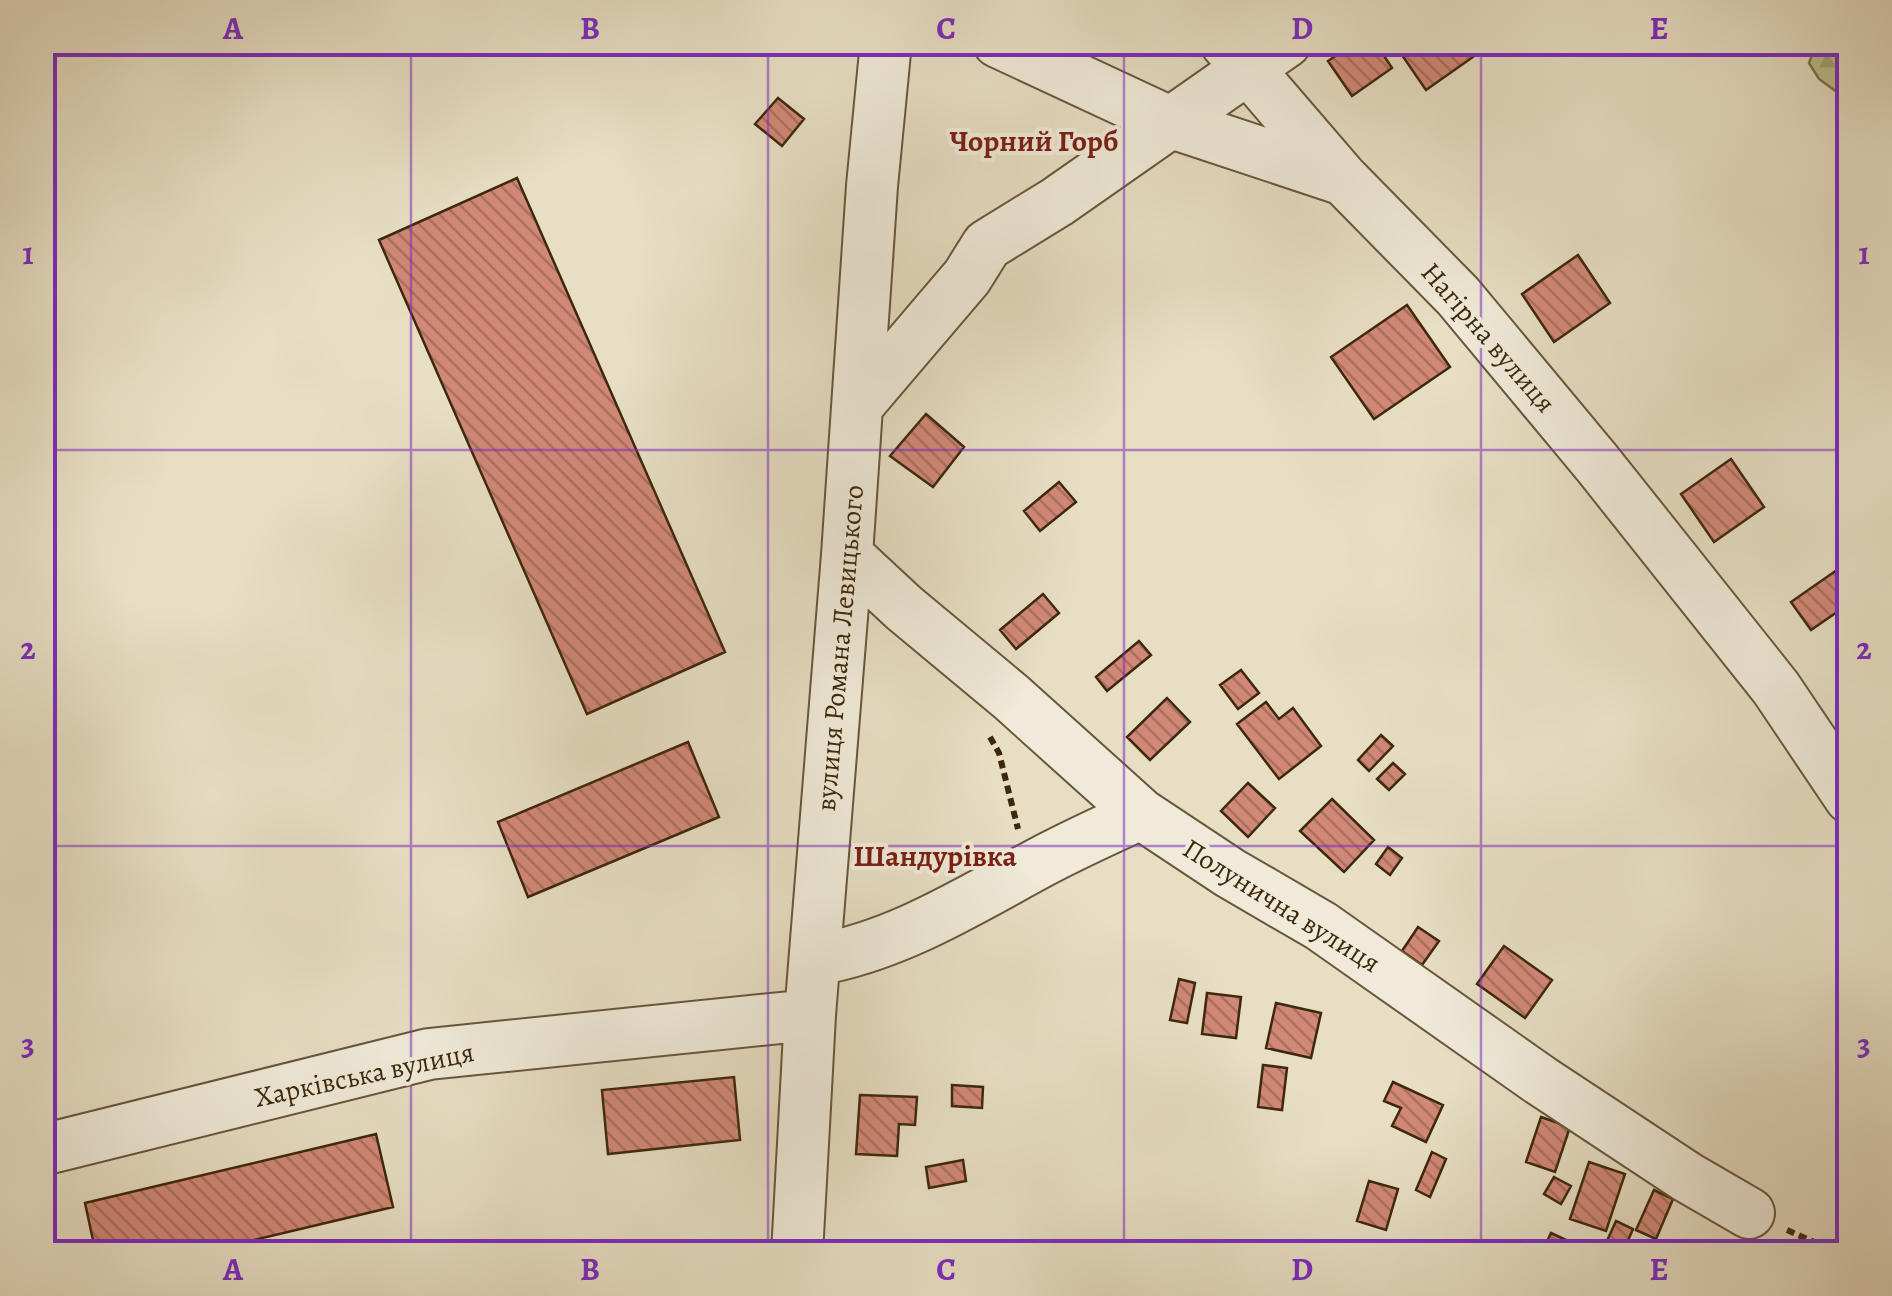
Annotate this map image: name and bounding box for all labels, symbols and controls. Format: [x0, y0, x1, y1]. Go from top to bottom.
text: A [222, 6, 244, 50]
text: B [580, 6, 600, 50]
text: C [936, 6, 956, 50]
text: D [1291, 6, 1313, 50]
text: E [1649, 6, 1669, 50]
district label: Чорний Горб [949, 121, 1119, 161]
text: 1 [22, 231, 34, 275]
text: 1 [1858, 231, 1870, 275]
street label: Нагірна вулиця [1412, 254, 1564, 421]
street label: вулиця Романа Левицького [807, 483, 873, 813]
text: 2 [20, 626, 36, 670]
text: 2 [1856, 626, 1872, 670]
street label: Полунична вулиця [1175, 830, 1388, 982]
district label: Шандурівка [853, 836, 1017, 876]
text: 3 [21, 1022, 35, 1066]
text: 3 [1857, 1022, 1871, 1066]
street label: Харківська вулиця [251, 1033, 478, 1117]
text: A [222, 1247, 244, 1291]
text: B [580, 1247, 600, 1291]
text: C [936, 1247, 956, 1291]
text: D [1291, 1247, 1313, 1291]
text: E [1649, 1247, 1669, 1291]

